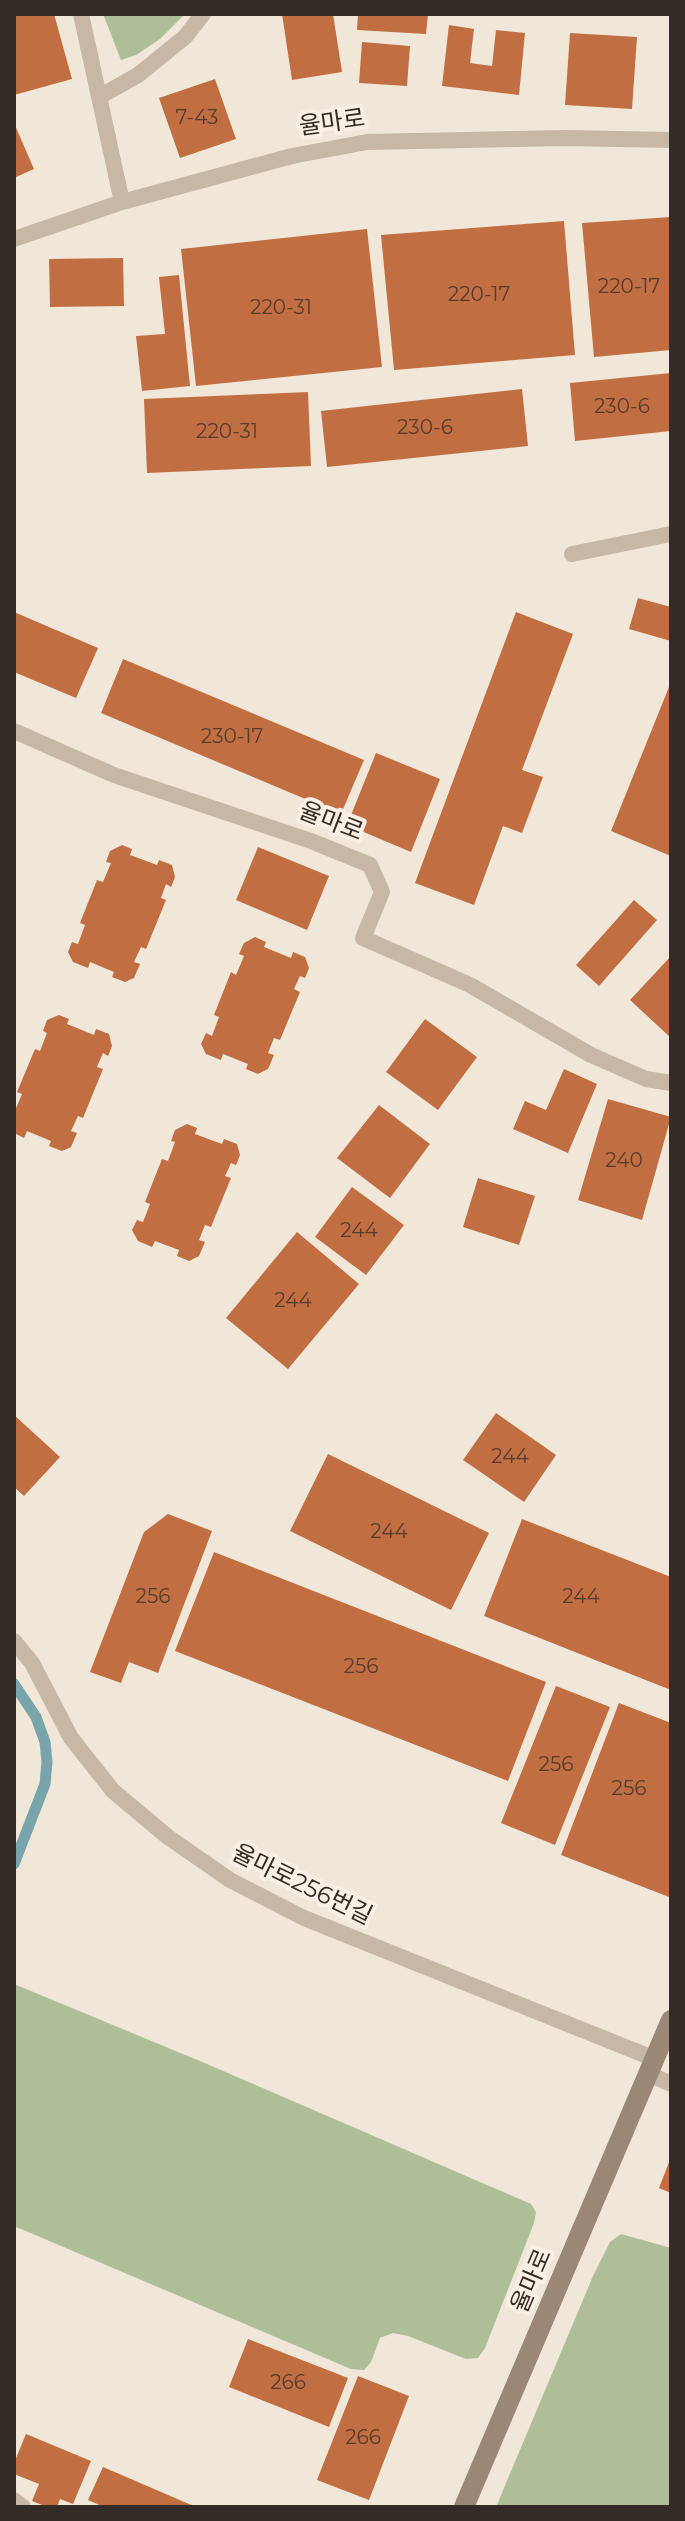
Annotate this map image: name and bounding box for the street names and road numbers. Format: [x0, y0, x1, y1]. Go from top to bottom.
street label: 율마로 [297, 104, 367, 142]
street label: 율마로 [295, 797, 367, 847]
street label: 율마로256번길 [227, 1839, 377, 1931]
street label: 율마로 [506, 2245, 558, 2317]

